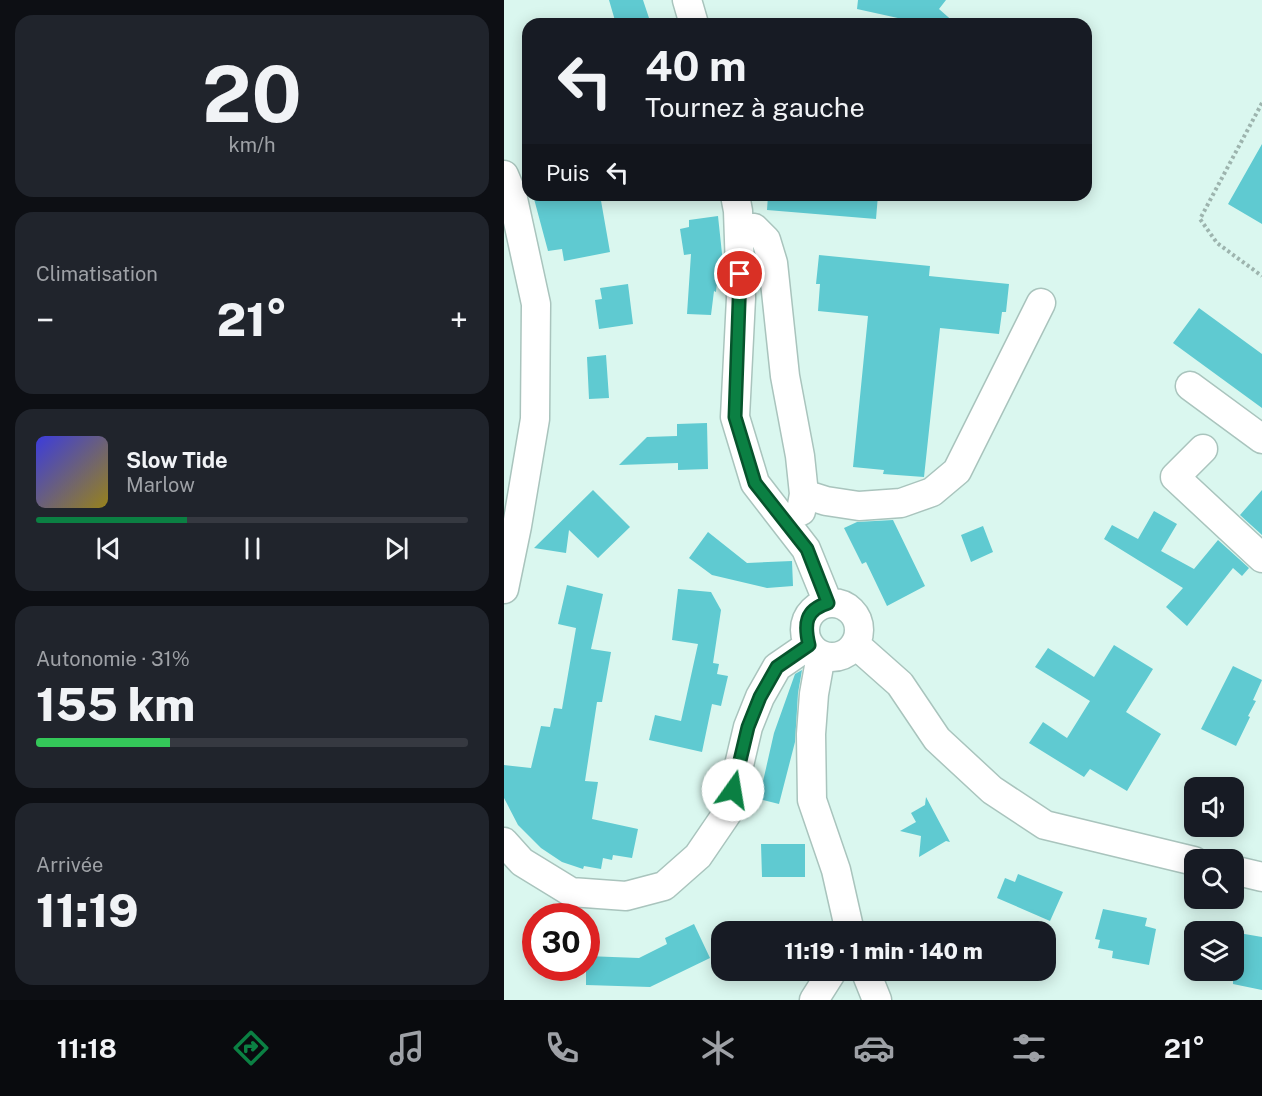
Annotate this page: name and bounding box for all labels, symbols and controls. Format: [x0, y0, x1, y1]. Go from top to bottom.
text: 40 m [645, 41, 747, 90]
icon: left [546, 42, 624, 120]
text: 20 [202, 48, 302, 140]
text: Tournez à gauche [645, 91, 865, 123]
text: km/h [228, 133, 276, 157]
icon: left [601, 156, 634, 189]
text: Puis [546, 160, 589, 186]
pin [714, 248, 765, 299]
icon: arrive [723, 257, 756, 290]
text: Climatisation [36, 262, 158, 286]
text: 21° [217, 293, 287, 346]
text: − [36, 301, 54, 339]
text: + [450, 301, 468, 339]
text: Slow Tide [126, 447, 228, 473]
text: Marlow [126, 473, 195, 497]
icon: previous [92, 532, 125, 565]
icon: pause [236, 532, 269, 565]
icon: next [380, 532, 413, 565]
text: Autonomie · 31% [36, 647, 190, 671]
text: 155 km [36, 678, 195, 731]
position arrow [701, 758, 765, 822]
map controls [1184, 777, 1244, 981]
button: sound [1184, 777, 1244, 837]
button: search [1184, 849, 1244, 909]
text: Arrivée [36, 853, 103, 877]
text: 11:19 [36, 884, 139, 937]
speed limit sign: 30 [522, 903, 600, 981]
button: layers [1184, 921, 1244, 981]
text: 11:19 · 1 min · 140 m [784, 938, 983, 964]
icon: directions [230, 1027, 272, 1069]
icon: music [386, 1027, 428, 1069]
icon: phone [541, 1027, 583, 1069]
icon: climate [697, 1027, 739, 1069]
icon: car [853, 1027, 895, 1069]
icon: filters [1008, 1027, 1050, 1069]
text: 11:18 [57, 1032, 117, 1064]
text: 21° [1164, 1032, 1205, 1064]

